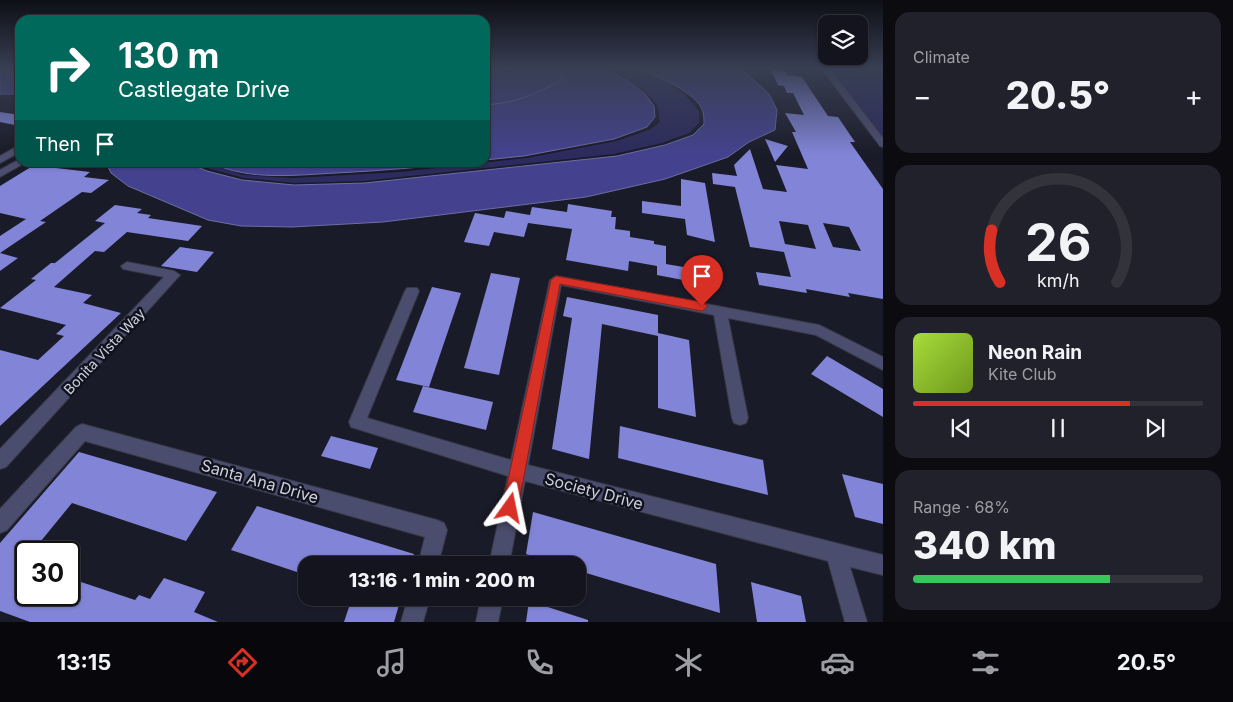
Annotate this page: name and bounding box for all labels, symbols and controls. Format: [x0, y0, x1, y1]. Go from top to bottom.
map controls [818, 15, 868, 65]
button: layers [818, 15, 868, 65]
text: 130 m [118, 34, 220, 76]
icon: right [35, 35, 100, 100]
text: Climate [913, 47, 970, 67]
text: 20.5° [1006, 72, 1110, 118]
text: Castlegate Drive [118, 76, 290, 102]
text: − [913, 79, 932, 113]
text: + [1184, 79, 1203, 113]
icon: arrive [91, 130, 119, 158]
text: Then [35, 133, 81, 156]
text: 26 [1025, 211, 1091, 274]
pin [681, 255, 723, 306]
icon: arrive [688, 262, 716, 290]
text: km/h [1037, 270, 1079, 291]
street label: Bonita Vista Way [60, 304, 148, 397]
text: Neon Rain [988, 341, 1082, 364]
text: Kite Club [988, 364, 1057, 384]
icon: previous [947, 414, 975, 442]
icon: pause [1044, 414, 1072, 442]
icon: next [1141, 414, 1169, 442]
street label: Santa Ana Drive [199, 455, 321, 507]
street label: Society Drive [543, 468, 645, 514]
position arrow [483, 481, 535, 533]
text: Range · 68% [913, 497, 1010, 517]
text: 340 km [913, 522, 1056, 568]
speed limit sign: 30 [15, 541, 80, 606]
text: 13:16 · 1 min · 200 m [349, 569, 535, 592]
icon: directions [225, 645, 260, 680]
icon: music [374, 645, 409, 680]
icon: phone [522, 645, 557, 680]
icon: climate [671, 645, 706, 680]
icon: car [820, 645, 855, 680]
icon: filters [968, 645, 1003, 680]
text: 13:15 [57, 649, 111, 675]
text: 20.5° [1117, 649, 1176, 675]

